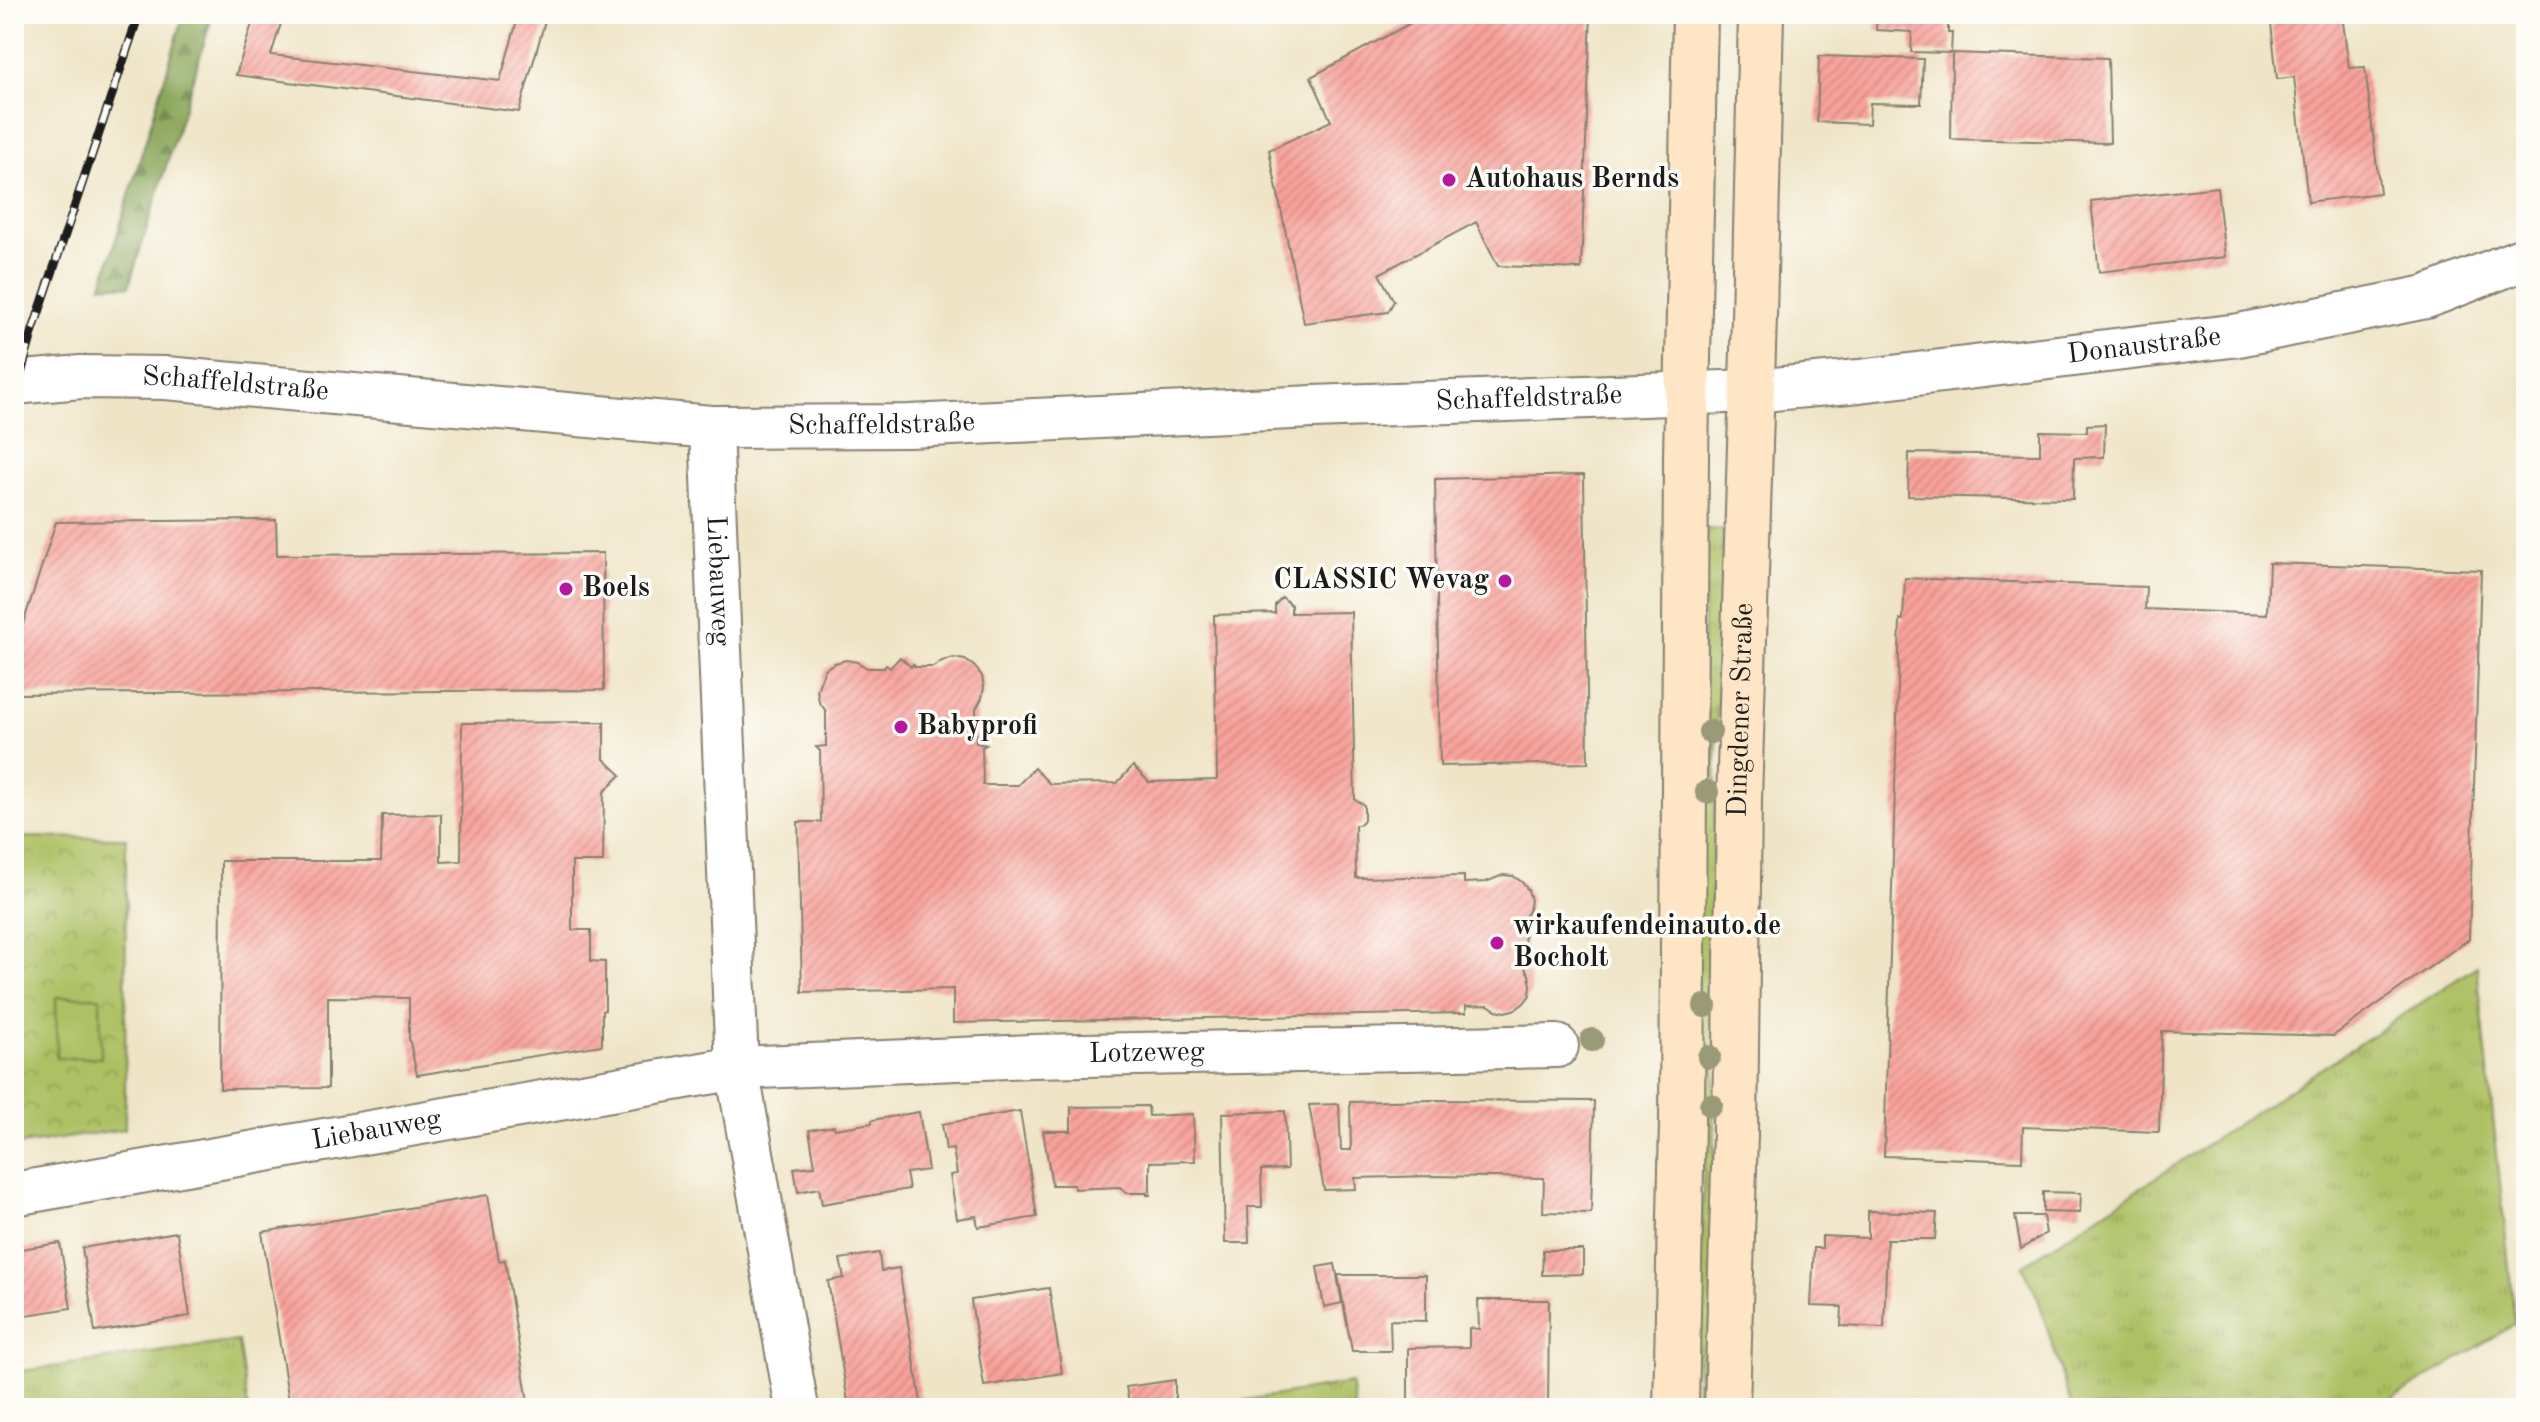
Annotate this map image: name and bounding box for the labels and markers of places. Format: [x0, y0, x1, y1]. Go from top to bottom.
place label: Autohaus Bernds [1465, 166, 1679, 194]
marker: Autohaus Bernds [1440, 171, 1458, 189]
place label: CLASSIC Wevag [1273, 567, 1489, 595]
marker: CLASSIC Wevag [1496, 572, 1514, 590]
place label: Boels [582, 575, 650, 603]
marker: Boels [557, 580, 575, 598]
place label: Babyprofi [917, 713, 1038, 741]
marker: Babyprofi [892, 718, 910, 736]
place label: wirkaufendeinauto.de Bocholt [1513, 913, 1781, 973]
marker: wirkaufendeinauto.de Bocholt [1488, 934, 1506, 952]

